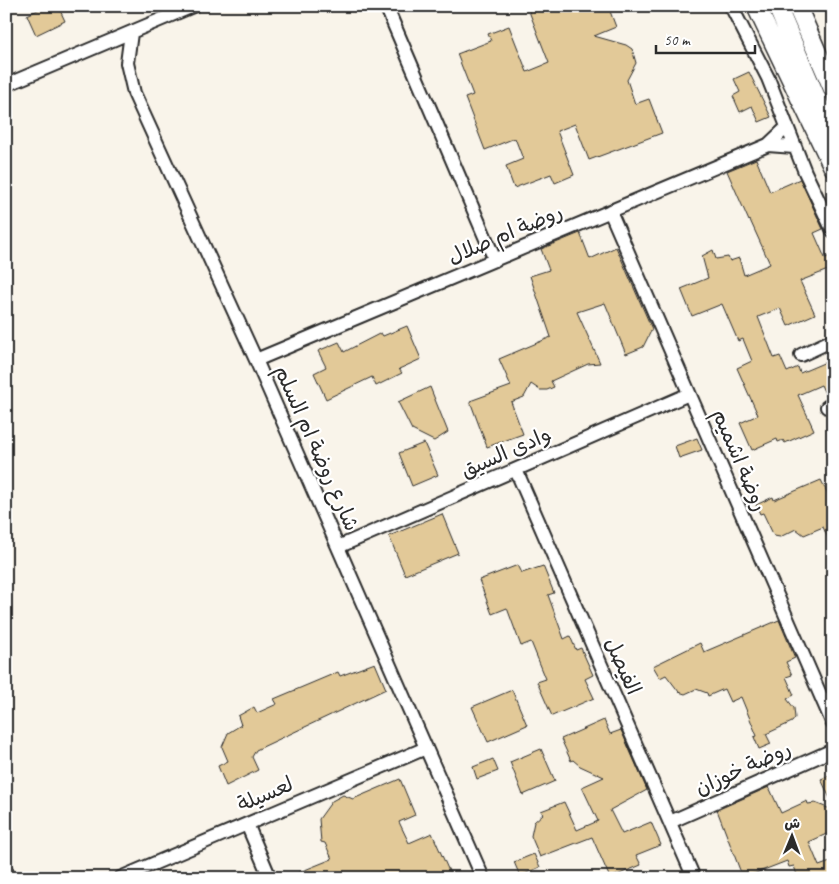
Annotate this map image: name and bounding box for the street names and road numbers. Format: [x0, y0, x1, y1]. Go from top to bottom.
street label: روضة ام صلال [444, 198, 568, 273]
street label: شارع روضة ام السلم [266, 361, 365, 536]
street label: روضة اشميم [704, 405, 773, 516]
street label: وادى السيق [457, 420, 555, 484]
street label: الفيصل [599, 633, 647, 699]
street label: روضة خوزان [691, 735, 795, 801]
street label: لعسيلة [233, 771, 297, 817]

